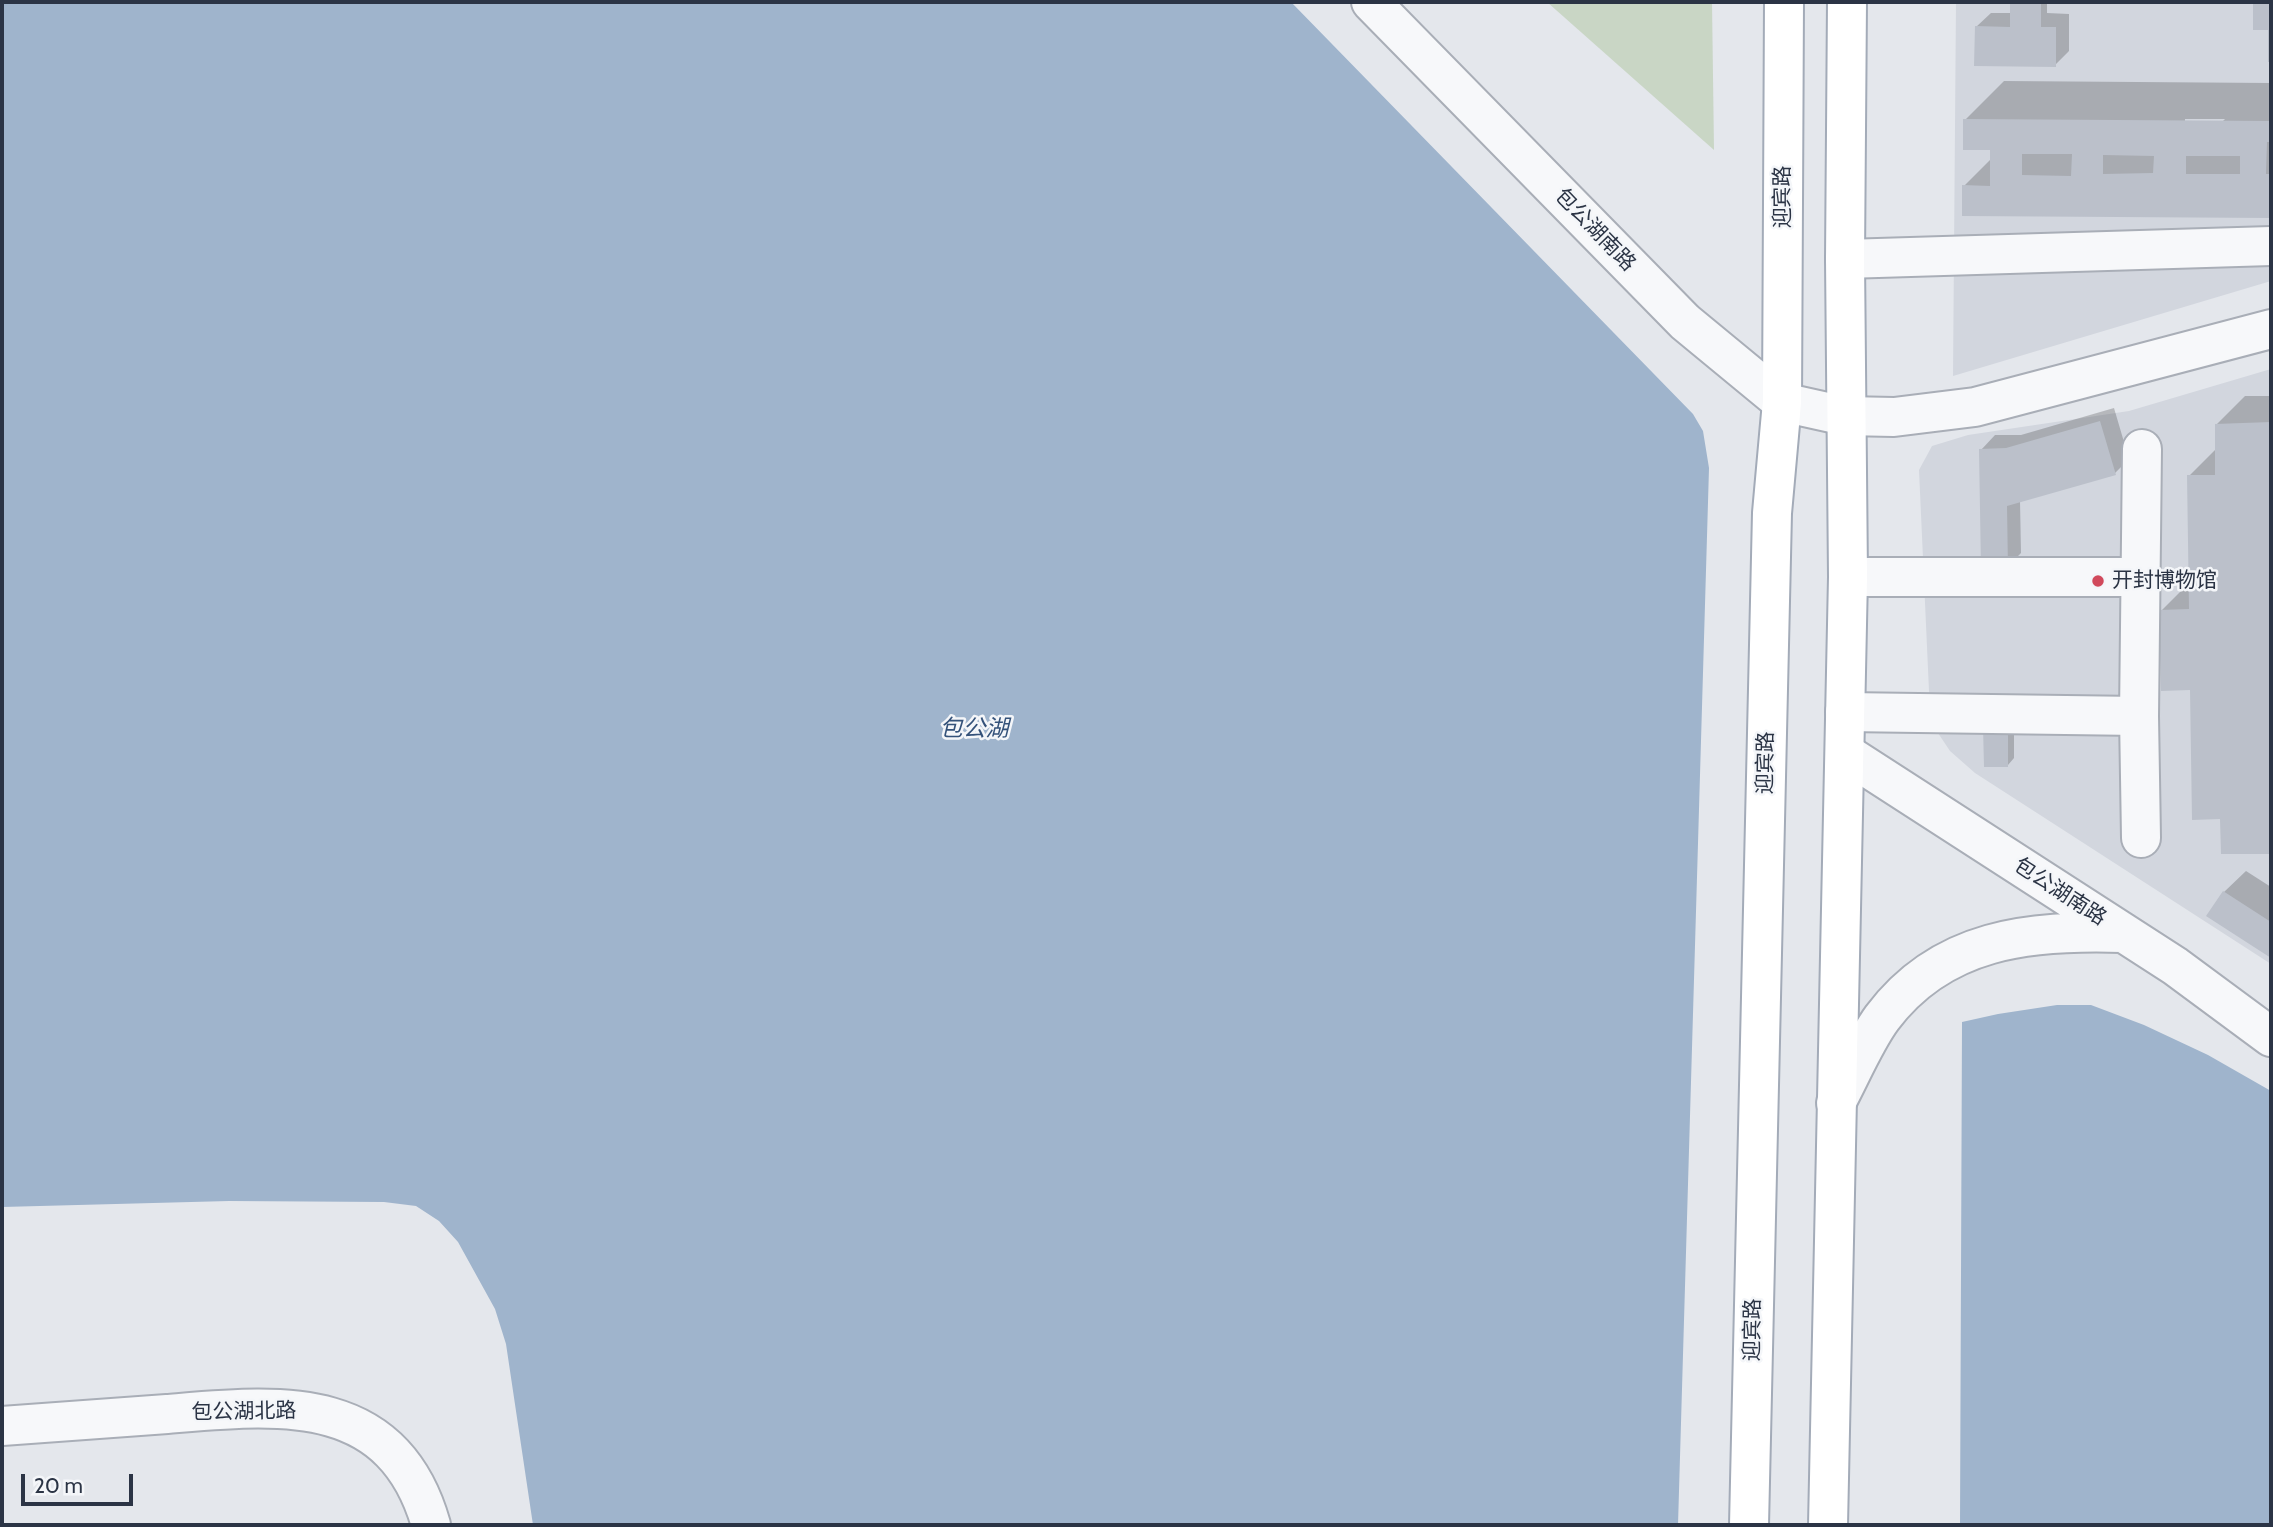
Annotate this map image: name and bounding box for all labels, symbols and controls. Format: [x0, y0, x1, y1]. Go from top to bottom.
street label: 迎宾路 [1770, 166, 1796, 228]
street label: 包公湖南路 [1549, 183, 1641, 277]
place label: 开封博物馆 [2112, 568, 2217, 594]
marker: 开封博物馆 [2090, 573, 2106, 589]
water label: 包公湖 [940, 715, 1008, 743]
street label: 迎宾路 [1753, 731, 1779, 795]
street label: 包公湖南路 [2009, 853, 2111, 931]
street label: 迎宾路 [1740, 1298, 1766, 1362]
street label: 包公湖北路 [191, 1398, 297, 1426]
scale bar [24, 1460, 136, 1504]
text: 20 m [34, 1473, 83, 1498]

